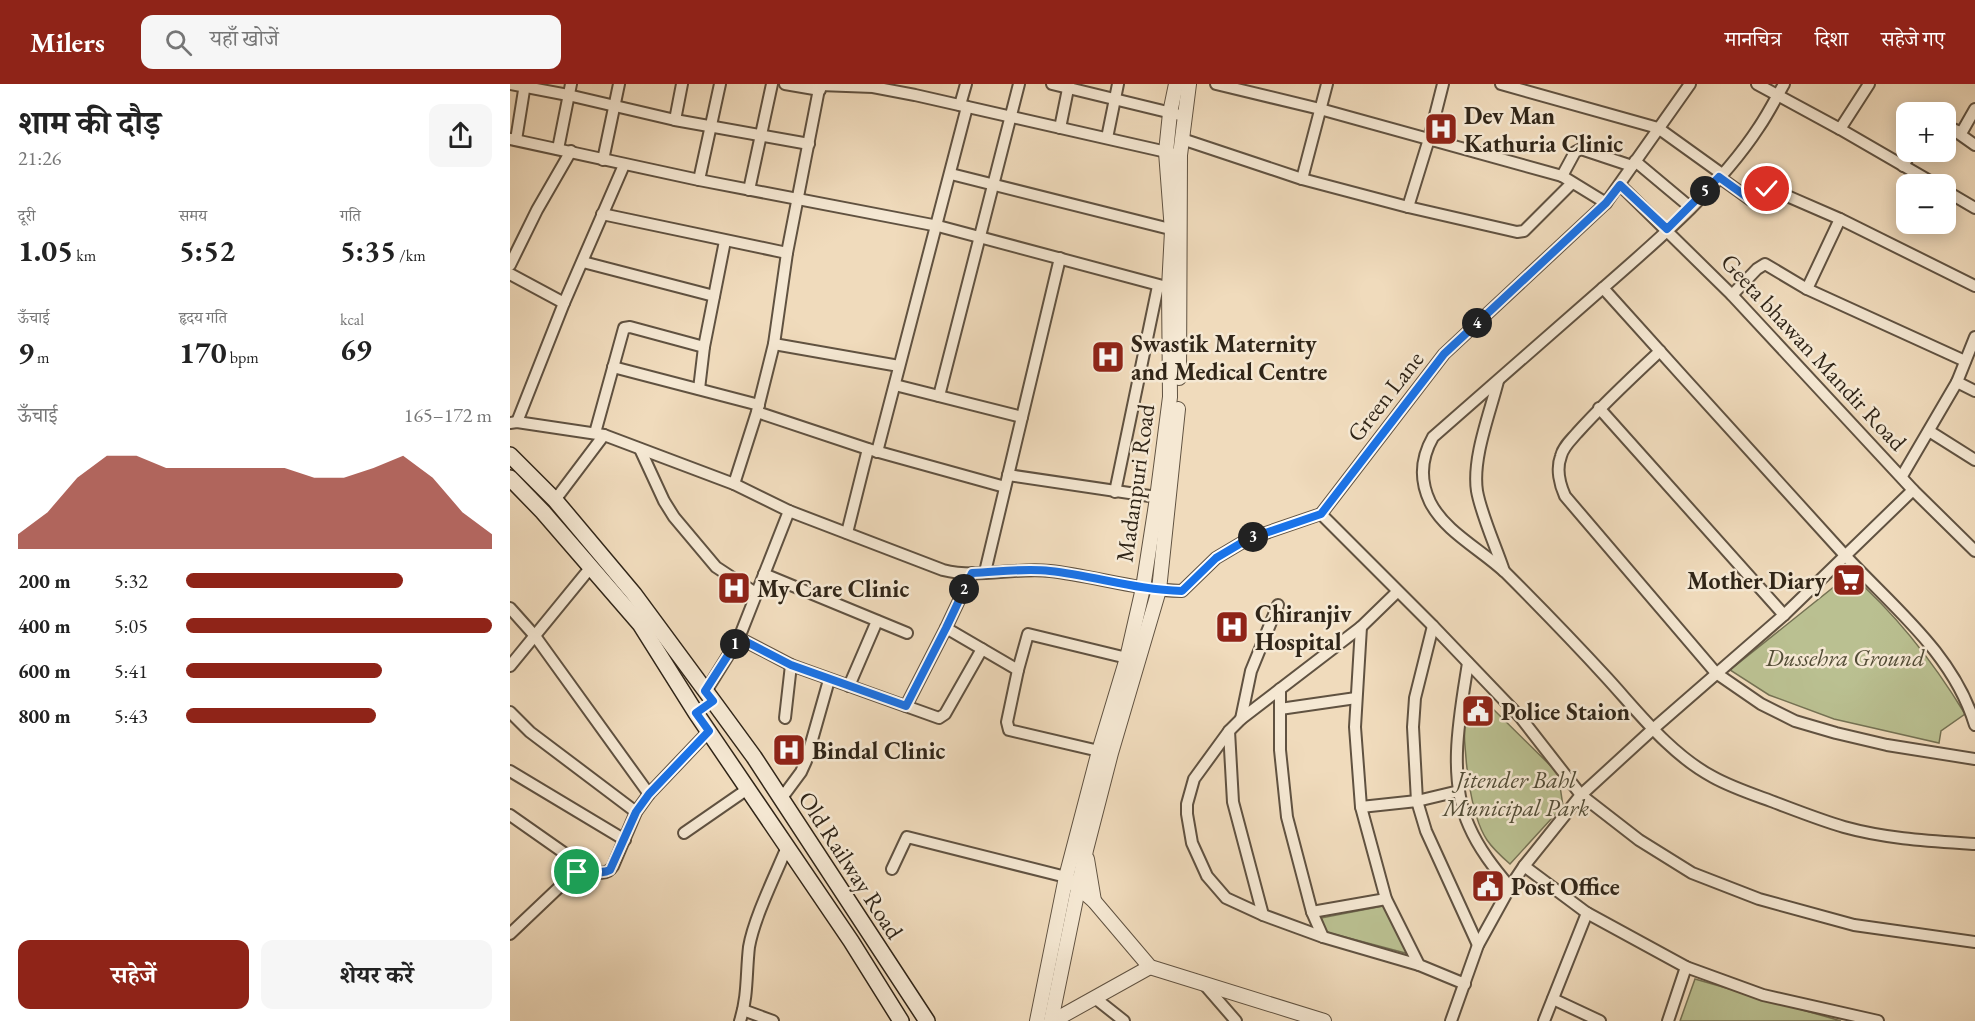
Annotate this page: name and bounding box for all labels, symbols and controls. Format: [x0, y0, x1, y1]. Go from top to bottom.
search box [141, 15, 561, 69]
text: Milers [30, 24, 105, 60]
text: यहाँ खोजें [210, 24, 279, 53]
text: मानचित्र [1725, 25, 1782, 52]
text: दिशा [1815, 25, 1848, 52]
text: सहेजे गए [1881, 25, 1945, 52]
icon: search [162, 26, 195, 59]
place label: Dev Man Kathuria Clinic [1464, 100, 1623, 159]
text: शाम की दौड़ [18, 101, 161, 144]
map controls [1896, 102, 1956, 234]
button: + [1896, 102, 1956, 162]
button: share [429, 104, 492, 167]
hospital icon: Dev Man Kathuria Clinic [1423, 111, 1459, 147]
text: 21:26 [18, 145, 61, 171]
pin [1741, 163, 1792, 214]
icon: check [1750, 172, 1783, 205]
button: − [1896, 174, 1956, 234]
pin: 5 [1690, 176, 1720, 206]
text: 5 [1701, 180, 1709, 201]
text: दूरी [18, 205, 35, 226]
text: समय [179, 205, 207, 226]
text: गति [340, 205, 361, 226]
text: 1.05 [18, 231, 73, 270]
text: 5:52 [179, 231, 235, 270]
text: 5:35 [340, 231, 396, 270]
text: km [73, 245, 96, 266]
text: /km [396, 245, 426, 266]
street label: Geeta bhawan Mandir Road [1714, 247, 1914, 458]
text: ऊँचाई [18, 307, 50, 328]
text: हृदय गति [179, 307, 227, 328]
pin: 4 [1462, 308, 1492, 338]
text: kcal [340, 309, 364, 330]
text: 4 [1473, 312, 1481, 333]
place label: Swastik Maternity and Medical Centre [1131, 328, 1327, 387]
text: 69 [340, 330, 372, 369]
text: 9 [18, 333, 34, 372]
text: 170 [179, 333, 227, 372]
hospital icon: Swastik Maternity and Medical Centre [1090, 339, 1126, 375]
street label: Green Lane [1340, 344, 1430, 448]
text: m [34, 347, 50, 368]
text: bpm [227, 347, 259, 368]
street label: Madanpuri Road [1109, 401, 1162, 564]
text: ऊँचाई [18, 402, 57, 428]
text: 165–172 m [404, 402, 492, 428]
pin: 3 [1238, 522, 1268, 552]
text: 3 [1249, 526, 1257, 547]
supermarket icon: Mother Diary [1831, 562, 1867, 598]
place label: Mother Diary [1687, 565, 1826, 597]
text: 200 m [18, 568, 71, 594]
text: 5:32 [114, 568, 148, 594]
hospital icon: My Care Clinic [716, 570, 752, 606]
place label: My Care Clinic [757, 573, 909, 605]
pin: 2 [949, 574, 979, 604]
text: 2 [960, 578, 968, 599]
place label: Chiranjiv Hospital [1255, 598, 1352, 657]
hospital icon: Chiranjiv Hospital [1214, 609, 1250, 645]
text: 400 m [18, 613, 71, 639]
text: 5:05 [114, 613, 148, 639]
pin: 1 [720, 629, 750, 659]
text: 1 [731, 633, 739, 654]
park label: Dussehra Ground [1764, 642, 1925, 673]
text: 600 m [18, 658, 71, 684]
text: 5:41 [114, 658, 148, 684]
public building icon: Police Staion [1460, 693, 1496, 729]
place label: Police Staion [1501, 696, 1630, 727]
text: 800 m [18, 703, 71, 729]
text: 5:43 [114, 703, 148, 729]
hospital icon: Bindal Clinic [771, 732, 807, 768]
place label: Bindal Clinic [812, 735, 946, 766]
park label: Jitender Bahl Municipal Park [1441, 764, 1589, 823]
street label: Old Railway Road [792, 785, 911, 946]
pin [551, 846, 602, 897]
icon: arrive [560, 855, 593, 888]
public building icon: Post Office [1470, 868, 1506, 904]
place label: Post Office [1511, 871, 1620, 902]
button: सहेजें [18, 940, 249, 1009]
button: शेयर करें [261, 940, 492, 1009]

